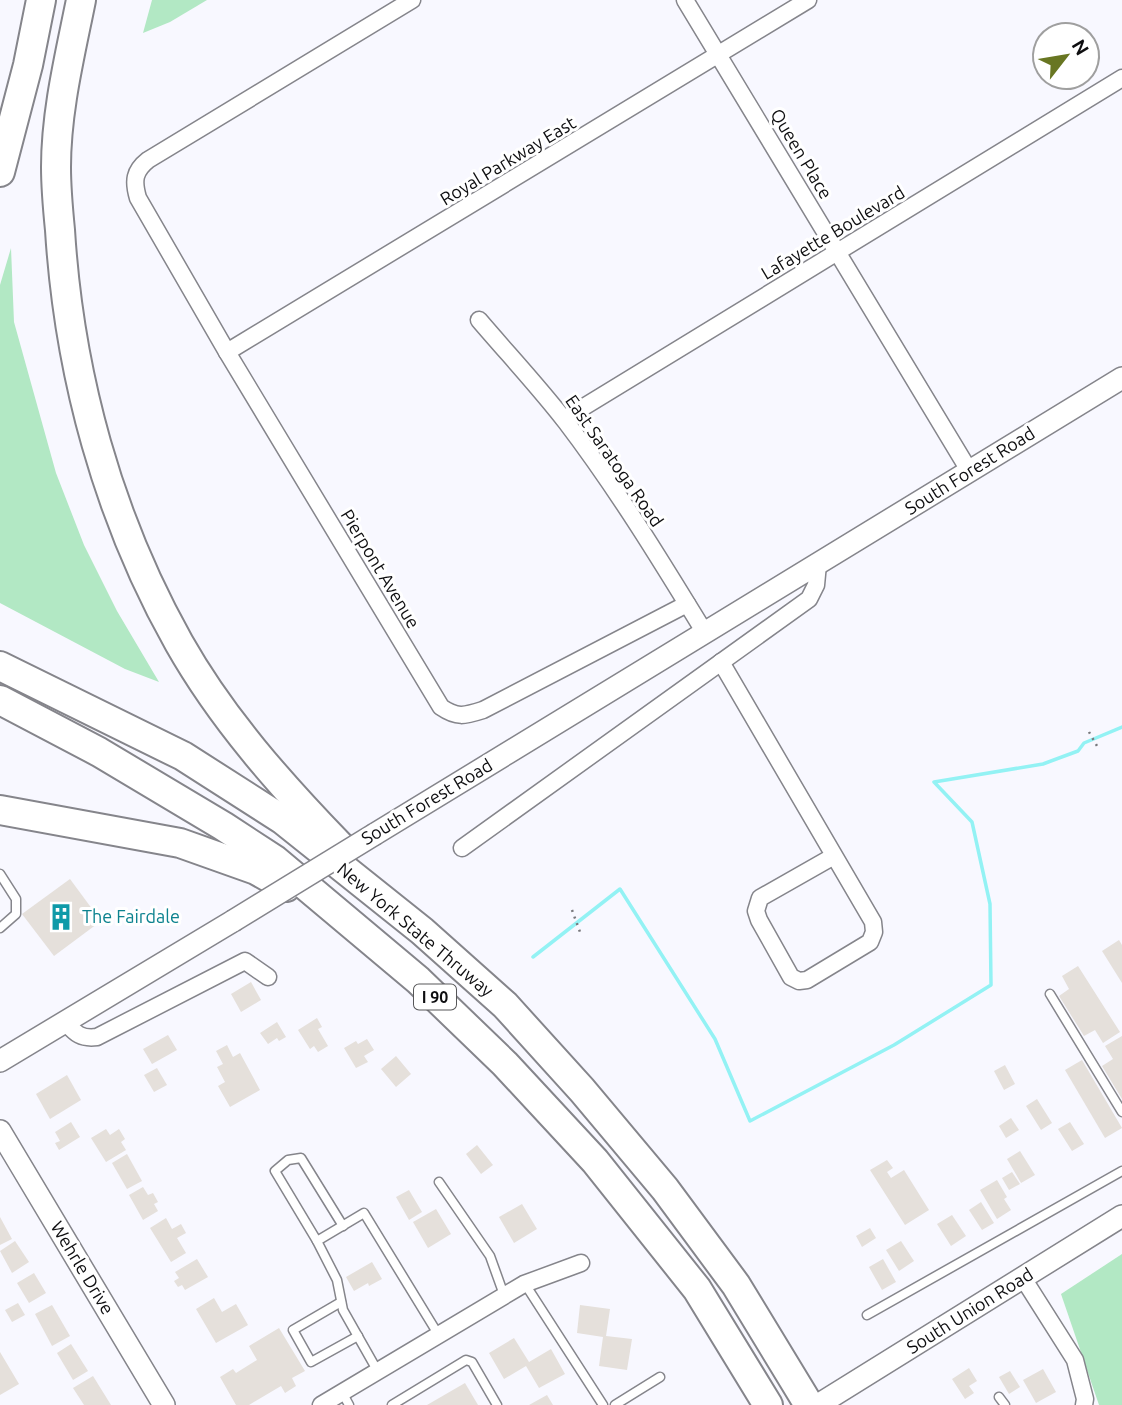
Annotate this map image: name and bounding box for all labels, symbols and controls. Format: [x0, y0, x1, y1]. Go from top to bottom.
north arrow [1031, 21, 1101, 91]
text: N [1067, 35, 1094, 59]
street label: Queen Place [766, 105, 837, 203]
street label: Royal Parkway East [436, 112, 579, 208]
street label: Lafayette Boulevard [757, 181, 908, 283]
street label: East Saratoga Road [562, 391, 668, 530]
street label: South Forest Road [901, 422, 1038, 518]
street label: Pierpont Avenue [338, 505, 424, 632]
street label: South Forest Road [358, 754, 495, 848]
street label: New York State Thruway [334, 858, 498, 1000]
building icon: The Fairdale [46, 902, 76, 932]
place label: The Fairdale [82, 906, 180, 926]
road number: I 90 [414, 984, 456, 1009]
street label: Wehrle Drive [47, 1217, 118, 1318]
street label: South Union Road [903, 1263, 1036, 1357]

